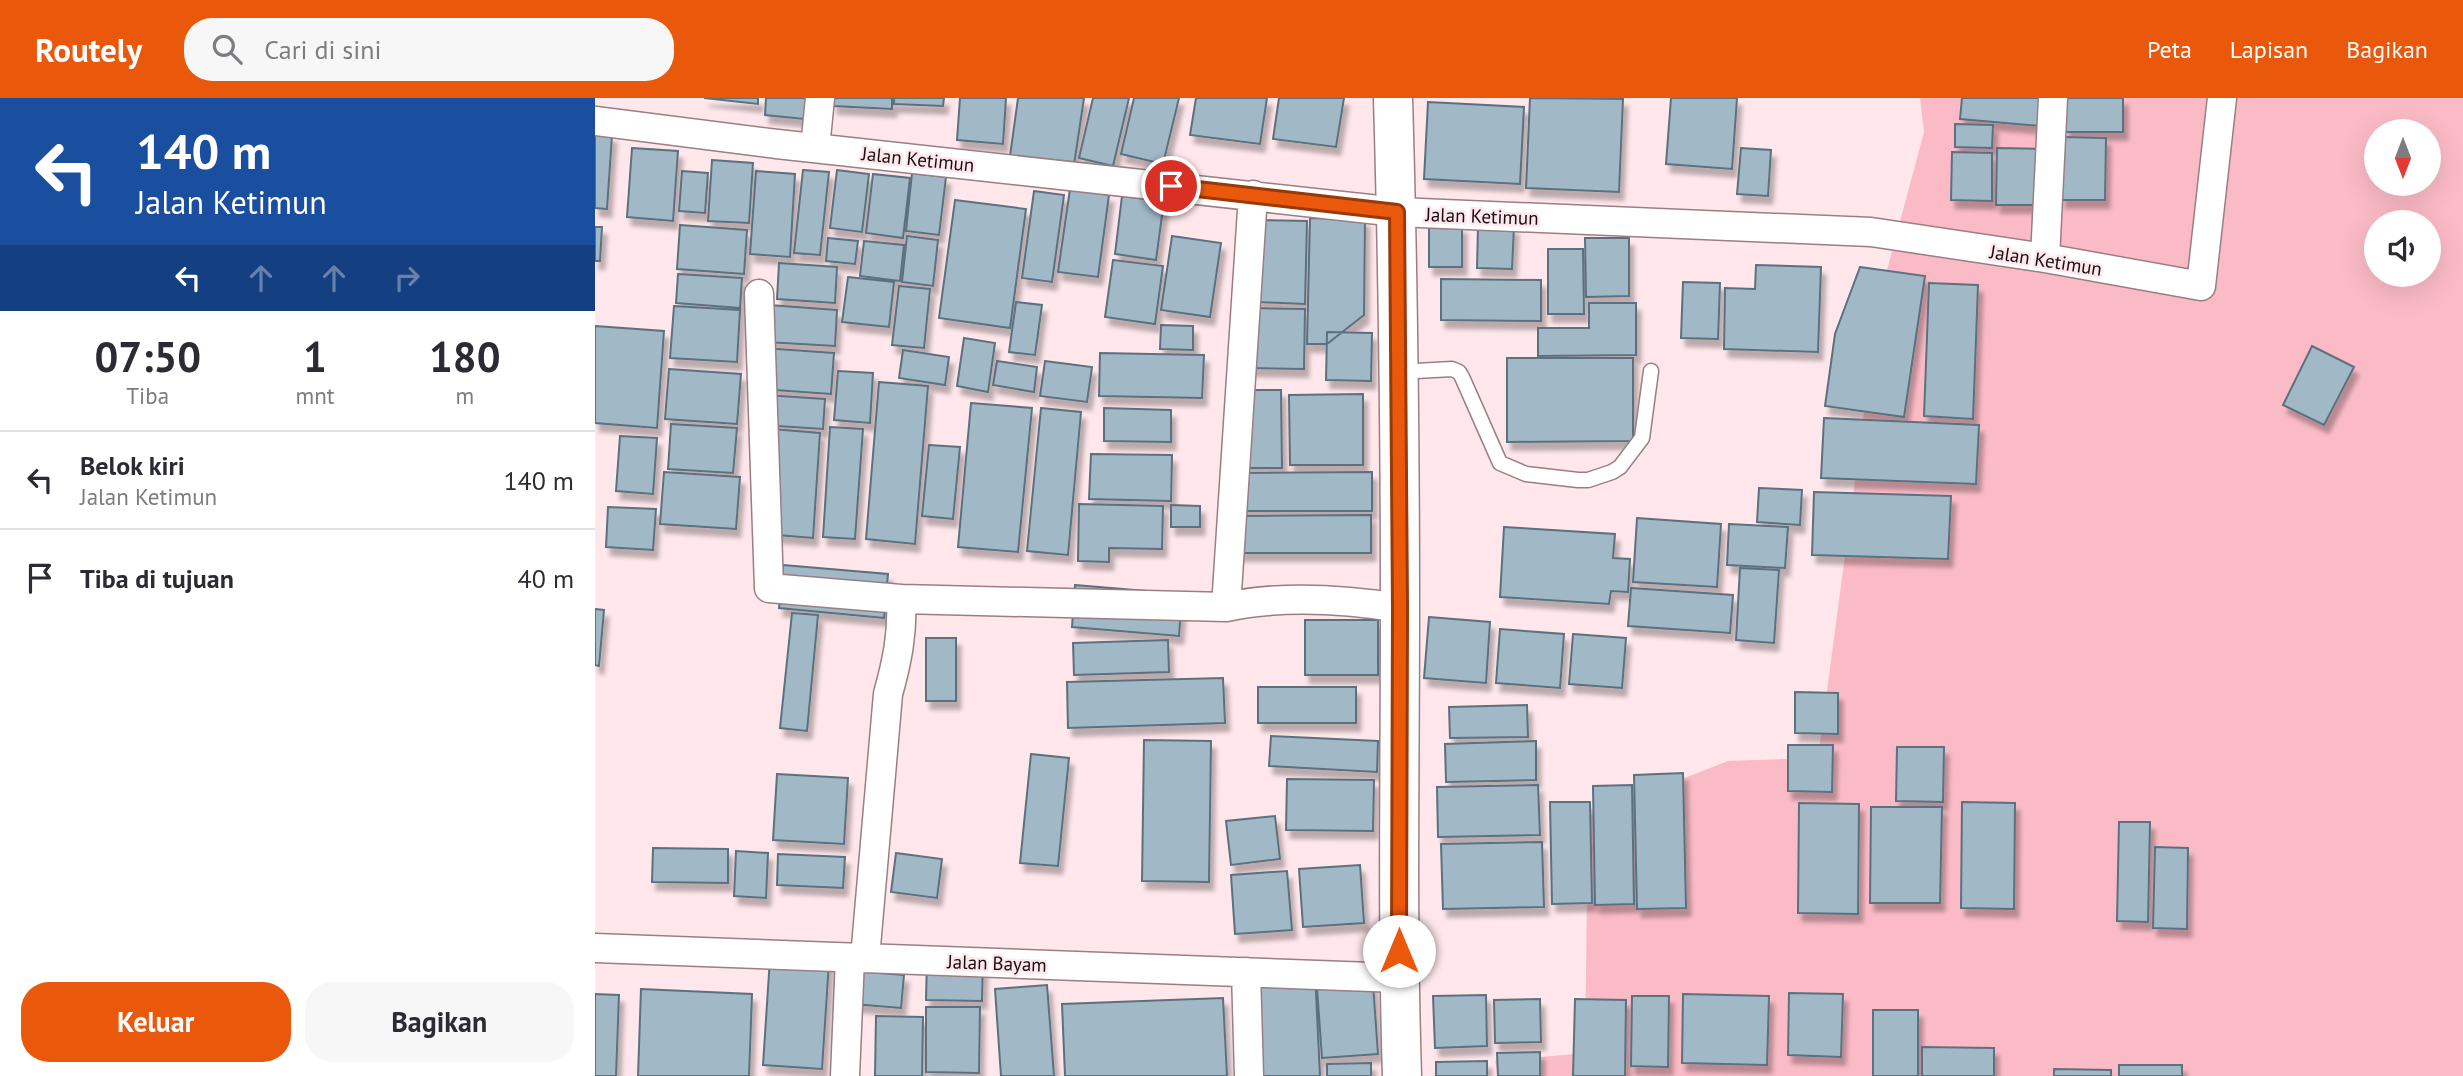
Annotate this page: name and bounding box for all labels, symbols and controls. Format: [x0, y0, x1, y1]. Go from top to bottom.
search box [184, 18, 674, 81]
text: Routely [35, 28, 142, 71]
icon: search [208, 30, 246, 68]
text: Cari di sini [264, 33, 381, 66]
text: Peta [2147, 34, 2192, 65]
text: Lapisan [2230, 34, 2308, 65]
text: Bagikan [2346, 34, 2428, 65]
text: 140 m [136, 119, 271, 183]
north arrow [2364, 119, 2441, 196]
map controls [2364, 119, 2441, 287]
icon: left [21, 126, 112, 217]
street label: Jalan Ketimun [859, 141, 976, 177]
pin [1141, 156, 1201, 216]
icon: arrive [1152, 167, 1190, 205]
text: Jalan Ketimun [136, 181, 327, 223]
street label: Jalan Ketimun [1424, 202, 1539, 230]
button: sound [2364, 210, 2441, 287]
street label: Jalan Ketimun [1987, 239, 2104, 281]
icon: left [169, 259, 207, 297]
icon: ahead [242, 259, 280, 297]
icon: ahead [315, 259, 353, 297]
icon: right [388, 259, 426, 297]
text: 07:50 [94, 329, 201, 384]
text: 1 [303, 329, 327, 384]
text: 180 [429, 329, 500, 384]
text: Tiba [126, 381, 169, 410]
text: mnt [296, 381, 335, 410]
text: m [455, 381, 474, 410]
text: Belok kiri [80, 449, 185, 482]
icon: left [21, 461, 59, 499]
text: 140 m [503, 464, 574, 497]
text: Jalan Ketimun [80, 482, 217, 511]
icon: arrive [21, 559, 59, 597]
text: Tiba di tujuan [80, 562, 234, 595]
text: 40 m [518, 562, 574, 595]
position arrow [1362, 914, 1436, 988]
street label: Jalan Bayam [946, 949, 1047, 977]
button: Keluar [21, 982, 291, 1062]
button: Bagikan [305, 982, 574, 1062]

